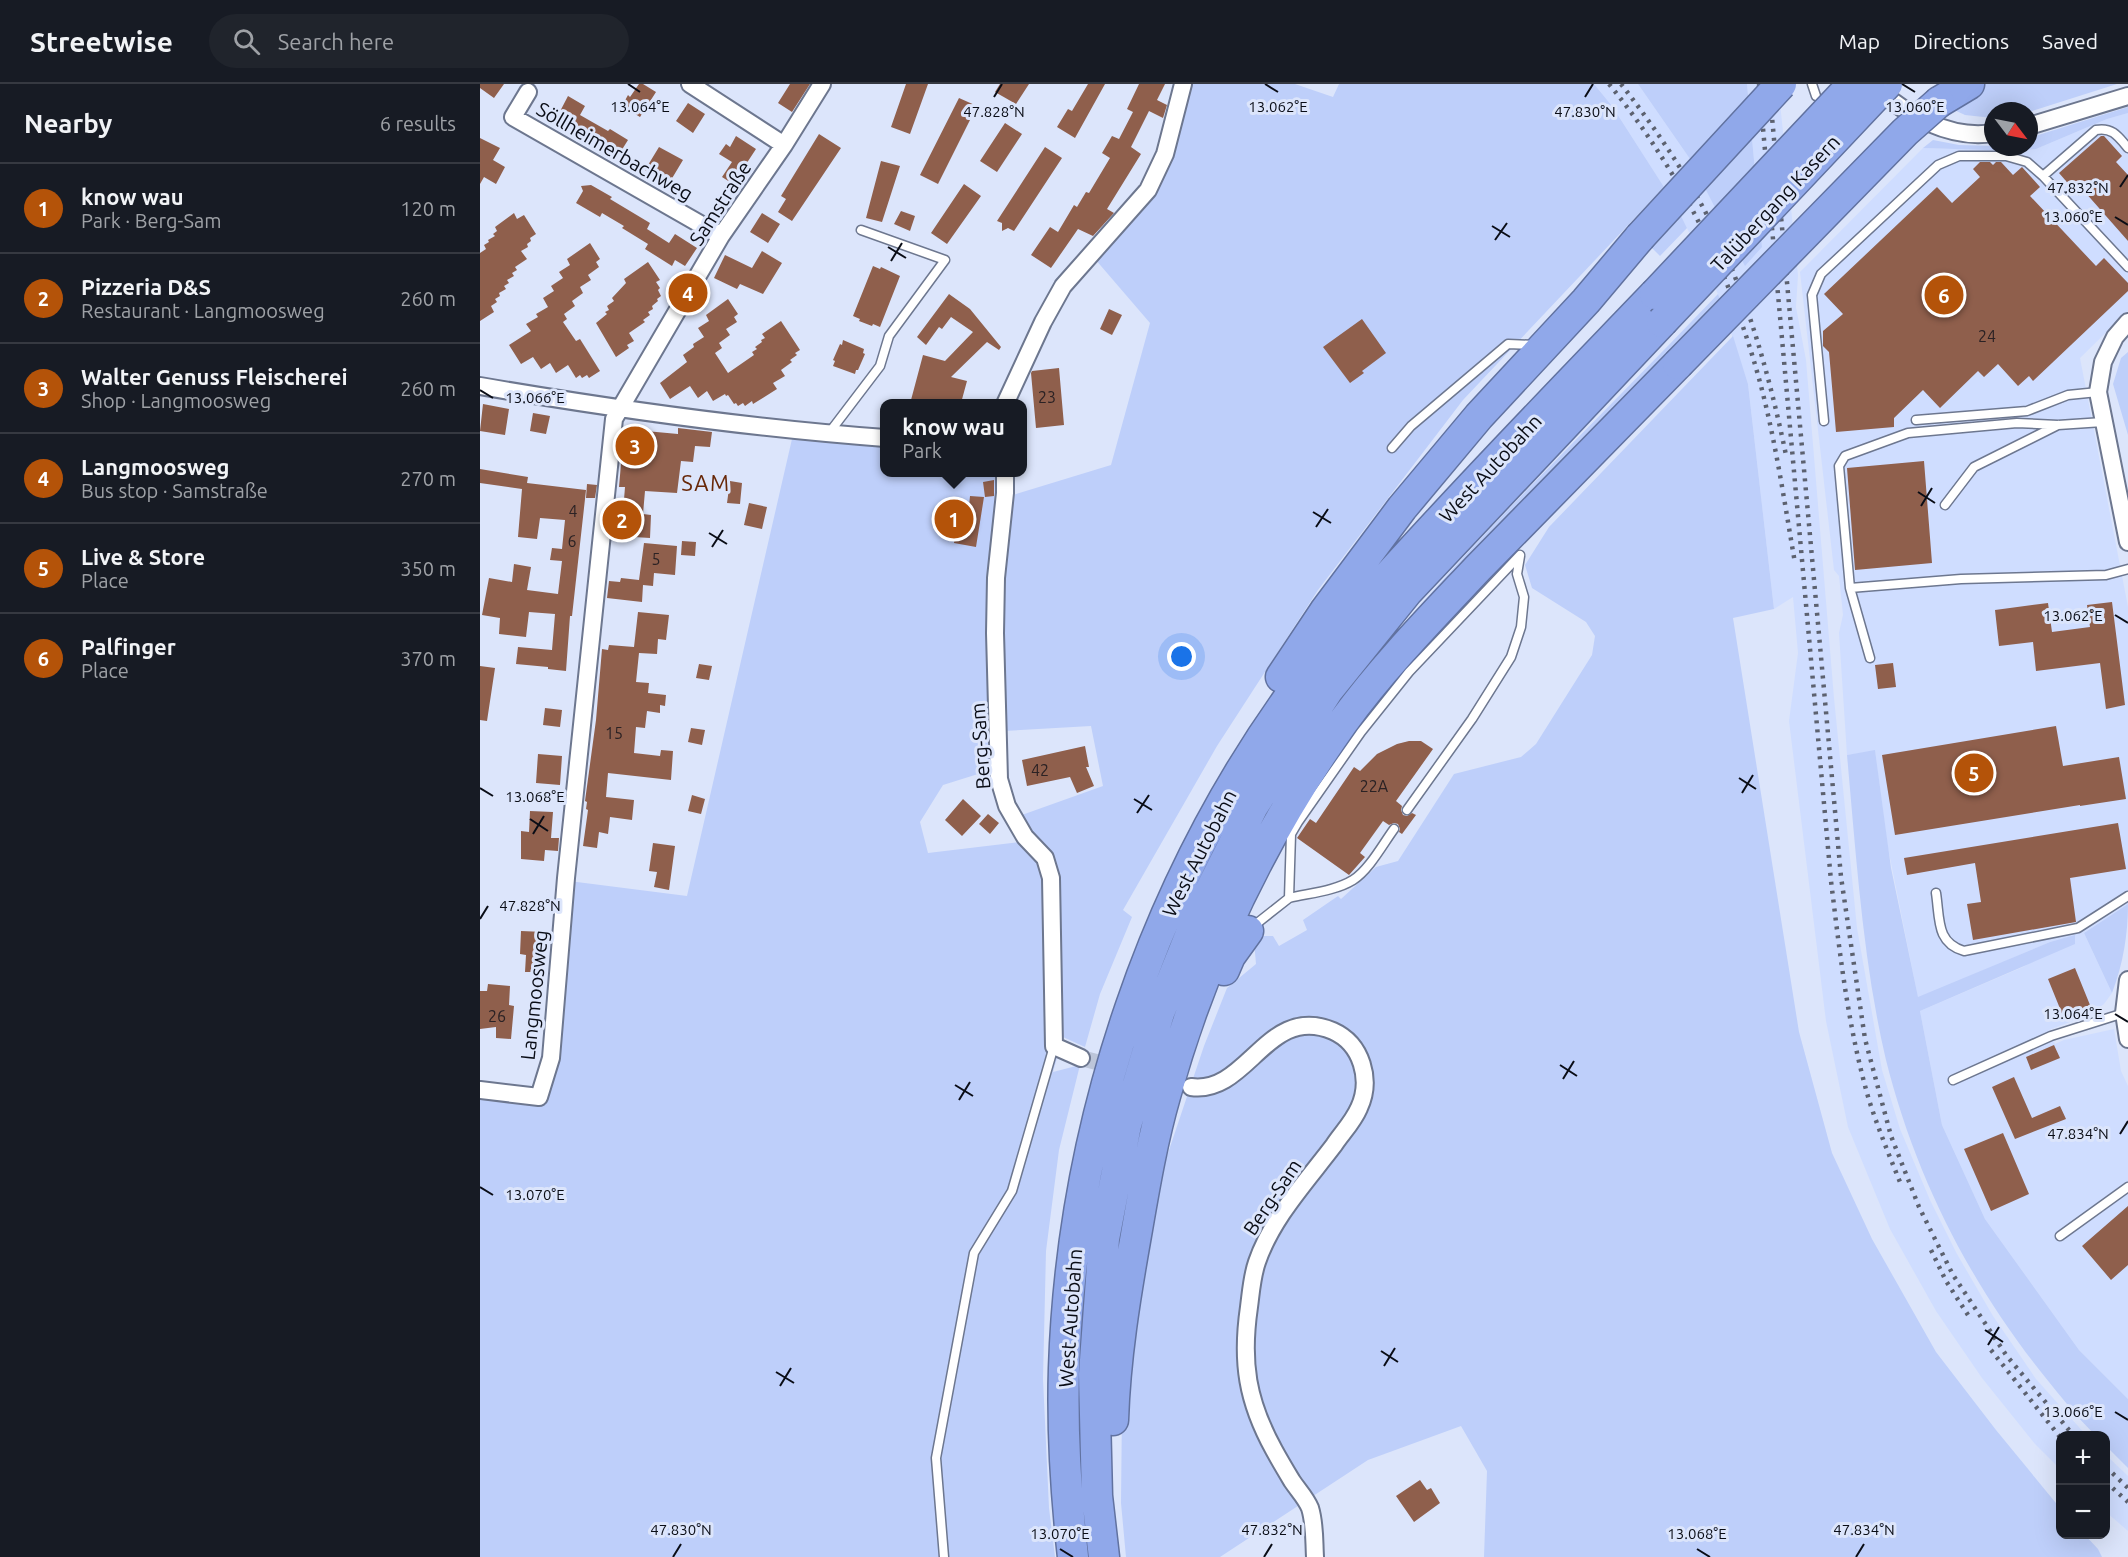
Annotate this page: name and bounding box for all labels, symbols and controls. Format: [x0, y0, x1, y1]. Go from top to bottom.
search box [209, 14, 629, 68]
icon: search [230, 25, 263, 58]
text: Streetwise [30, 26, 173, 57]
text: Search here [278, 29, 394, 54]
text: Map [1839, 29, 1880, 53]
text: Directions [1913, 29, 2009, 53]
text: Saved [2042, 29, 2098, 53]
street label: Söllheimerbachweg [533, 97, 697, 205]
text: 13.064°E [610, 98, 670, 115]
text: 13.062°E [1248, 98, 1308, 115]
text: 13.060°E [1885, 98, 1945, 115]
north arrow [1984, 102, 2038, 156]
text: 47.828°N [963, 103, 1025, 120]
text: 47.830°N [1554, 103, 1616, 120]
text: Nearby [24, 109, 112, 138]
text: 6 results [380, 112, 456, 135]
street label: Talübergang Kasern [1706, 130, 1844, 276]
street label: Samstraße [684, 157, 756, 249]
text: 47.832°N [2047, 179, 2109, 196]
text: know wau [81, 184, 184, 209]
text: 1 [38, 197, 49, 220]
text: 120 m [400, 197, 456, 220]
text: 13.060°E [2043, 208, 2103, 225]
text: Park · Berg-Sam [81, 209, 221, 232]
pin: 4 [668, 270, 708, 316]
pin: 6 [1924, 272, 1964, 318]
text: Pizzeria D&S [81, 274, 211, 299]
text: 2 [38, 287, 49, 310]
text: 260 m [400, 287, 456, 310]
text: Restaurant · Langmoosweg [81, 299, 325, 322]
house number: 24 [1978, 327, 1996, 345]
text: Walter Genuss Fleischerei [81, 364, 348, 389]
text: 3 [38, 377, 49, 400]
text: 260 m [400, 377, 456, 400]
house number: 23 [1038, 388, 1056, 406]
text: Shop · Langmoosweg [81, 389, 271, 412]
text: 13.066°E [505, 389, 565, 406]
popup [880, 399, 1027, 477]
street label: West Autobahn [1434, 409, 1546, 527]
text: know wau [902, 414, 1005, 439]
pin: 3 [616, 424, 654, 469]
text: Park [902, 439, 942, 462]
text: Langmoosweg [81, 454, 230, 479]
text: 4 [38, 467, 49, 490]
text: 270 m [400, 467, 456, 490]
district label: SAM [681, 470, 731, 495]
text: Bus stop · Samstraße [81, 479, 268, 502]
pin: 1 [934, 496, 974, 542]
pin: 2 [602, 498, 642, 542]
house number: 4 [568, 502, 578, 520]
house number: 6 [567, 532, 577, 550]
text: Live & Store [81, 544, 205, 569]
house number: 5 [651, 550, 661, 568]
text: 5 [38, 557, 49, 580]
text: 350 m [400, 557, 456, 580]
text: Place [81, 569, 129, 592]
text: 13.062°E [2043, 607, 2103, 624]
text: Palfinger [81, 634, 176, 659]
your location [1167, 642, 1196, 671]
text: 6 [38, 647, 49, 670]
text: 370 m [400, 647, 456, 670]
text: Place [81, 659, 129, 682]
street label: Berg-Sam [966, 702, 994, 790]
house number: 15 [605, 724, 623, 742]
pin: 5 [1954, 750, 1994, 796]
house number: 42 [1031, 761, 1049, 779]
house number: 22A [1360, 777, 1389, 795]
street label: West Autobahn [1157, 786, 1241, 920]
text: 13.068°E [505, 788, 565, 805]
text: 47.828°N [499, 897, 561, 914]
street label: Langmoosweg [516, 929, 552, 1061]
text: 13.064°E [2043, 1005, 2103, 1022]
house number: 26 [488, 1007, 506, 1025]
text: 47.834°N [2047, 1125, 2109, 1142]
street label: Berg-Sam [1238, 1155, 1306, 1239]
text: 13.070°E [505, 1186, 565, 1203]
street label: West Autobahn [1054, 1248, 1086, 1388]
text: 13.066°E [2043, 1403, 2103, 1420]
map controls [2056, 1431, 2110, 1539]
button: + [2056, 1431, 2110, 1485]
button: − [2056, 1485, 2110, 1539]
text: 47.830°N [650, 1521, 712, 1538]
text: 47.832°N [1241, 1521, 1303, 1538]
text: 47.834°N [1833, 1521, 1895, 1538]
text: 13.070°E [1030, 1525, 1090, 1542]
text: 13.068°E [1667, 1525, 1727, 1542]

